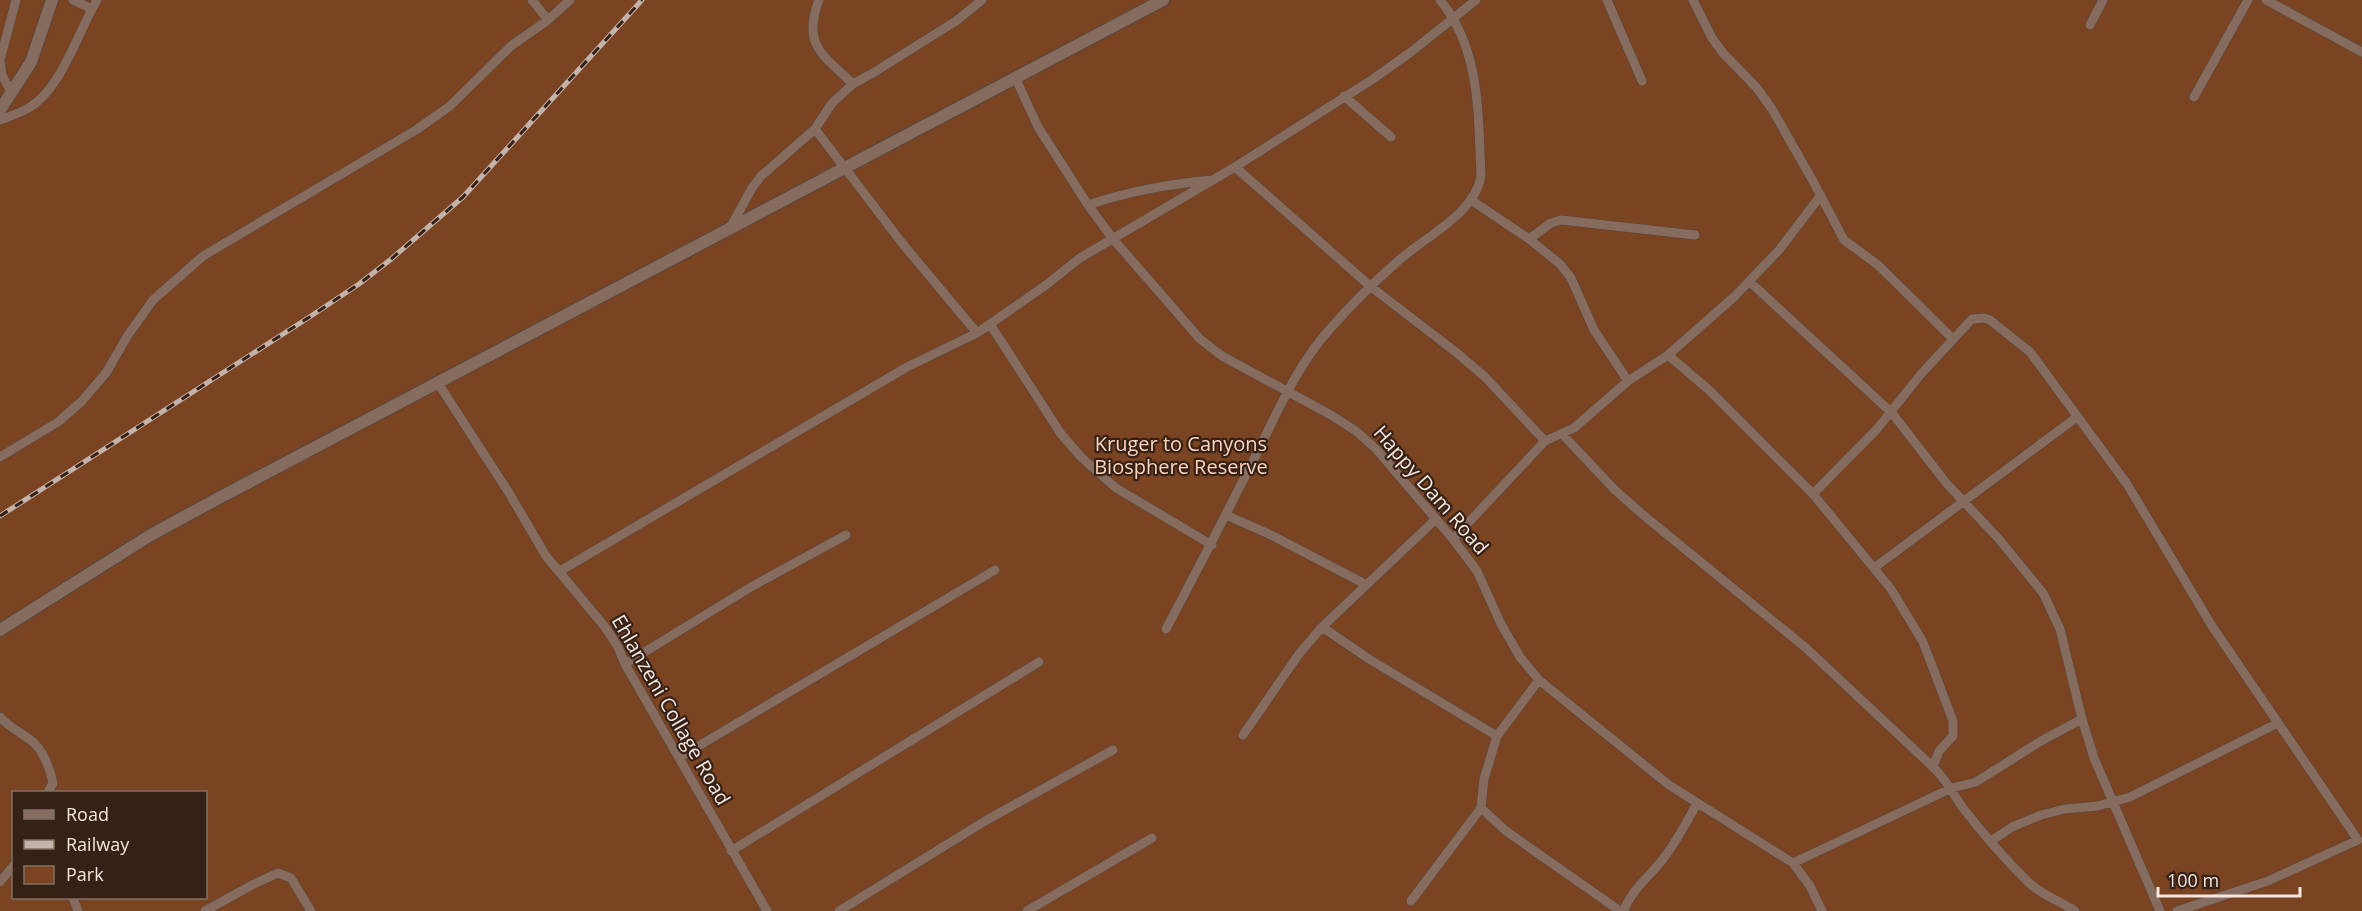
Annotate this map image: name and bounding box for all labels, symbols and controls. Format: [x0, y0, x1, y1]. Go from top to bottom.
street label: Happy Dam Road [1368, 419, 1495, 560]
park label: Kruger to Canyons Biosphere Reserve [1094, 430, 1268, 480]
street label: Ehlanzeni Collage Road [606, 610, 737, 810]
legend [12, 791, 207, 899]
text: Road [66, 802, 109, 826]
text: Railway [66, 832, 130, 856]
scale bar [2158, 860, 2300, 898]
text: Park [66, 862, 104, 886]
text: 100 m [2167, 868, 2219, 892]

